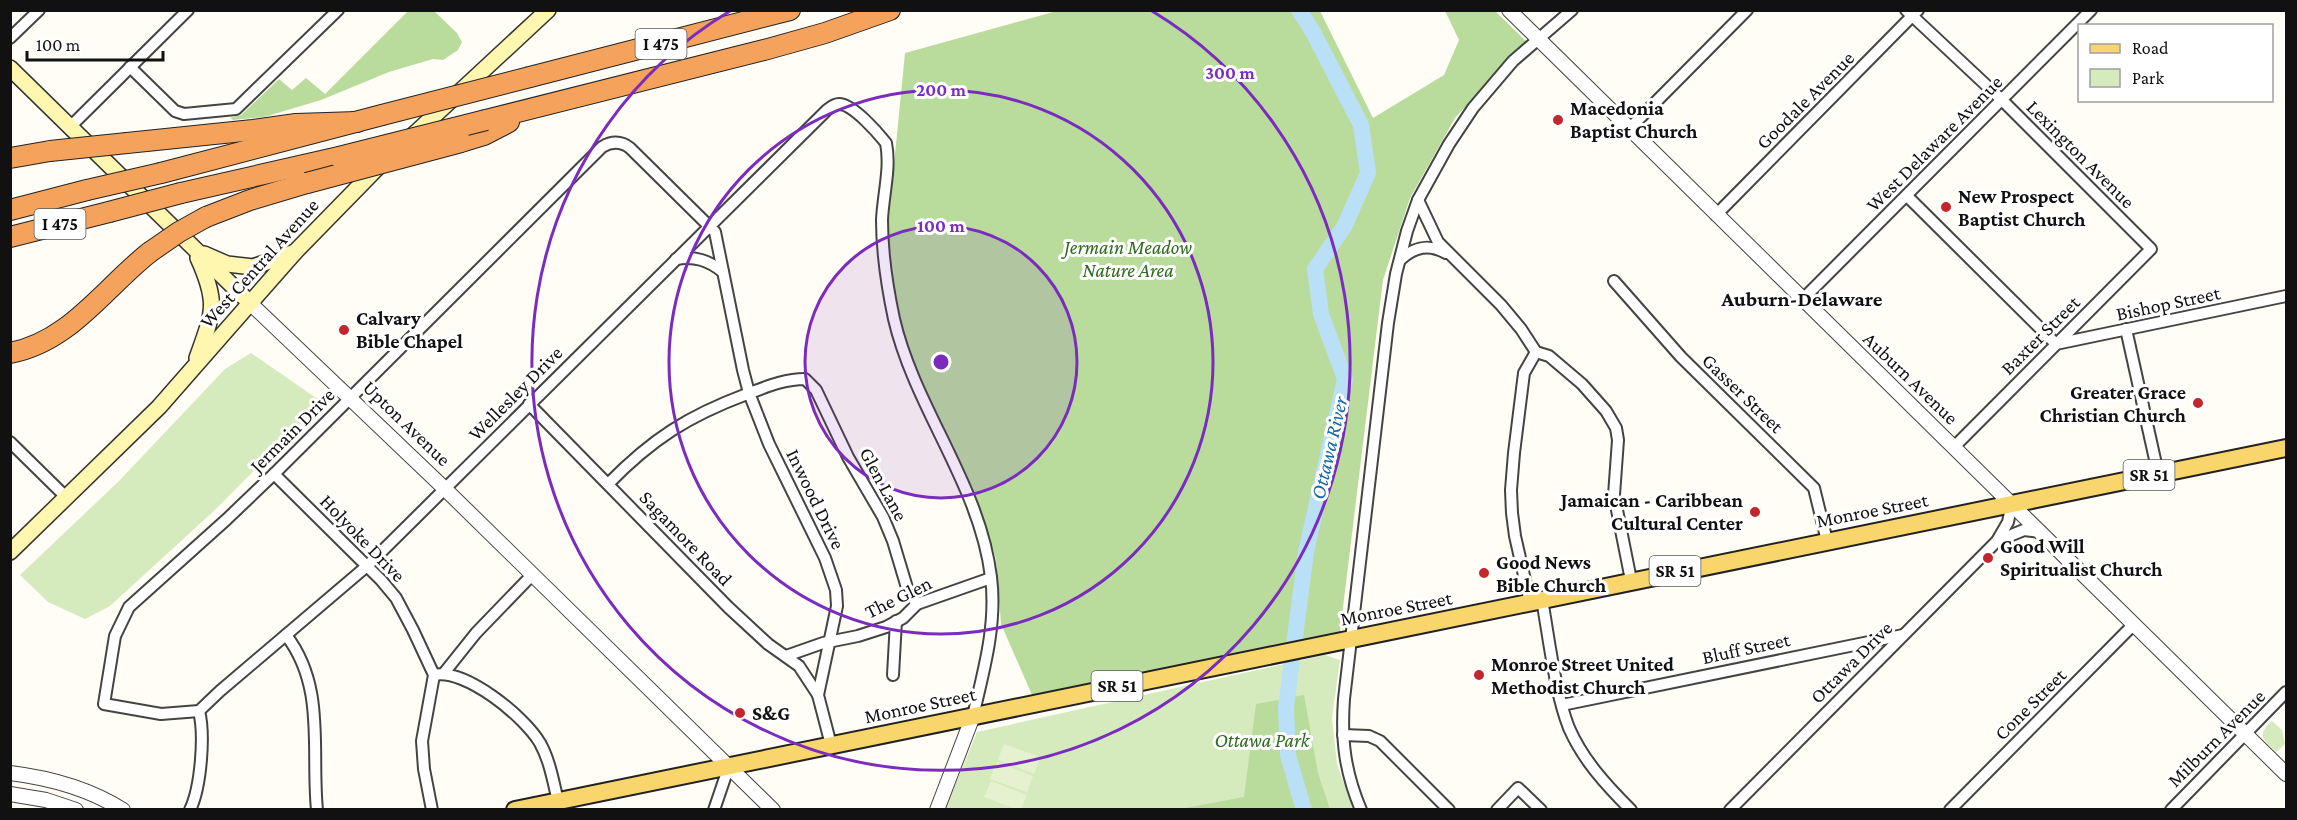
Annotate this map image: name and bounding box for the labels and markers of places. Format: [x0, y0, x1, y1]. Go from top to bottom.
place label: Macedonia Baptist Church [1570, 97, 1698, 142]
marker: Macedonia Baptist Church [1551, 113, 1565, 127]
place label: New Prospect Baptist Church [1958, 185, 2086, 230]
marker: New Prospect Baptist Church [1939, 200, 1953, 214]
place label: Calvary Bible Chapel [356, 307, 463, 352]
marker: Calvary Bible Chapel [337, 323, 351, 337]
centre of rings [931, 352, 951, 372]
place label: Greater Grace Christian Church [2040, 381, 2187, 426]
marker: Greater Grace Christian Church [2191, 396, 2205, 410]
place label: Jamaican - Caribbean Cultural Center [1559, 489, 1744, 534]
marker: Jamaican - Caribbean Cultural Center [1748, 505, 1762, 519]
place label: Good Will Spiritualist Church [2000, 535, 2163, 580]
place label: Good News Bible Church [1496, 551, 1607, 596]
marker: Good Will Spiritualist Church [1981, 551, 1995, 565]
marker: Good News Bible Church [1477, 566, 1491, 580]
place label: Monroe Street United Methodist Church [1491, 653, 1674, 698]
marker: Monroe Street United Methodist Church [1472, 668, 1486, 682]
place label: S&G [752, 702, 790, 724]
marker: S&G [733, 706, 747, 720]

